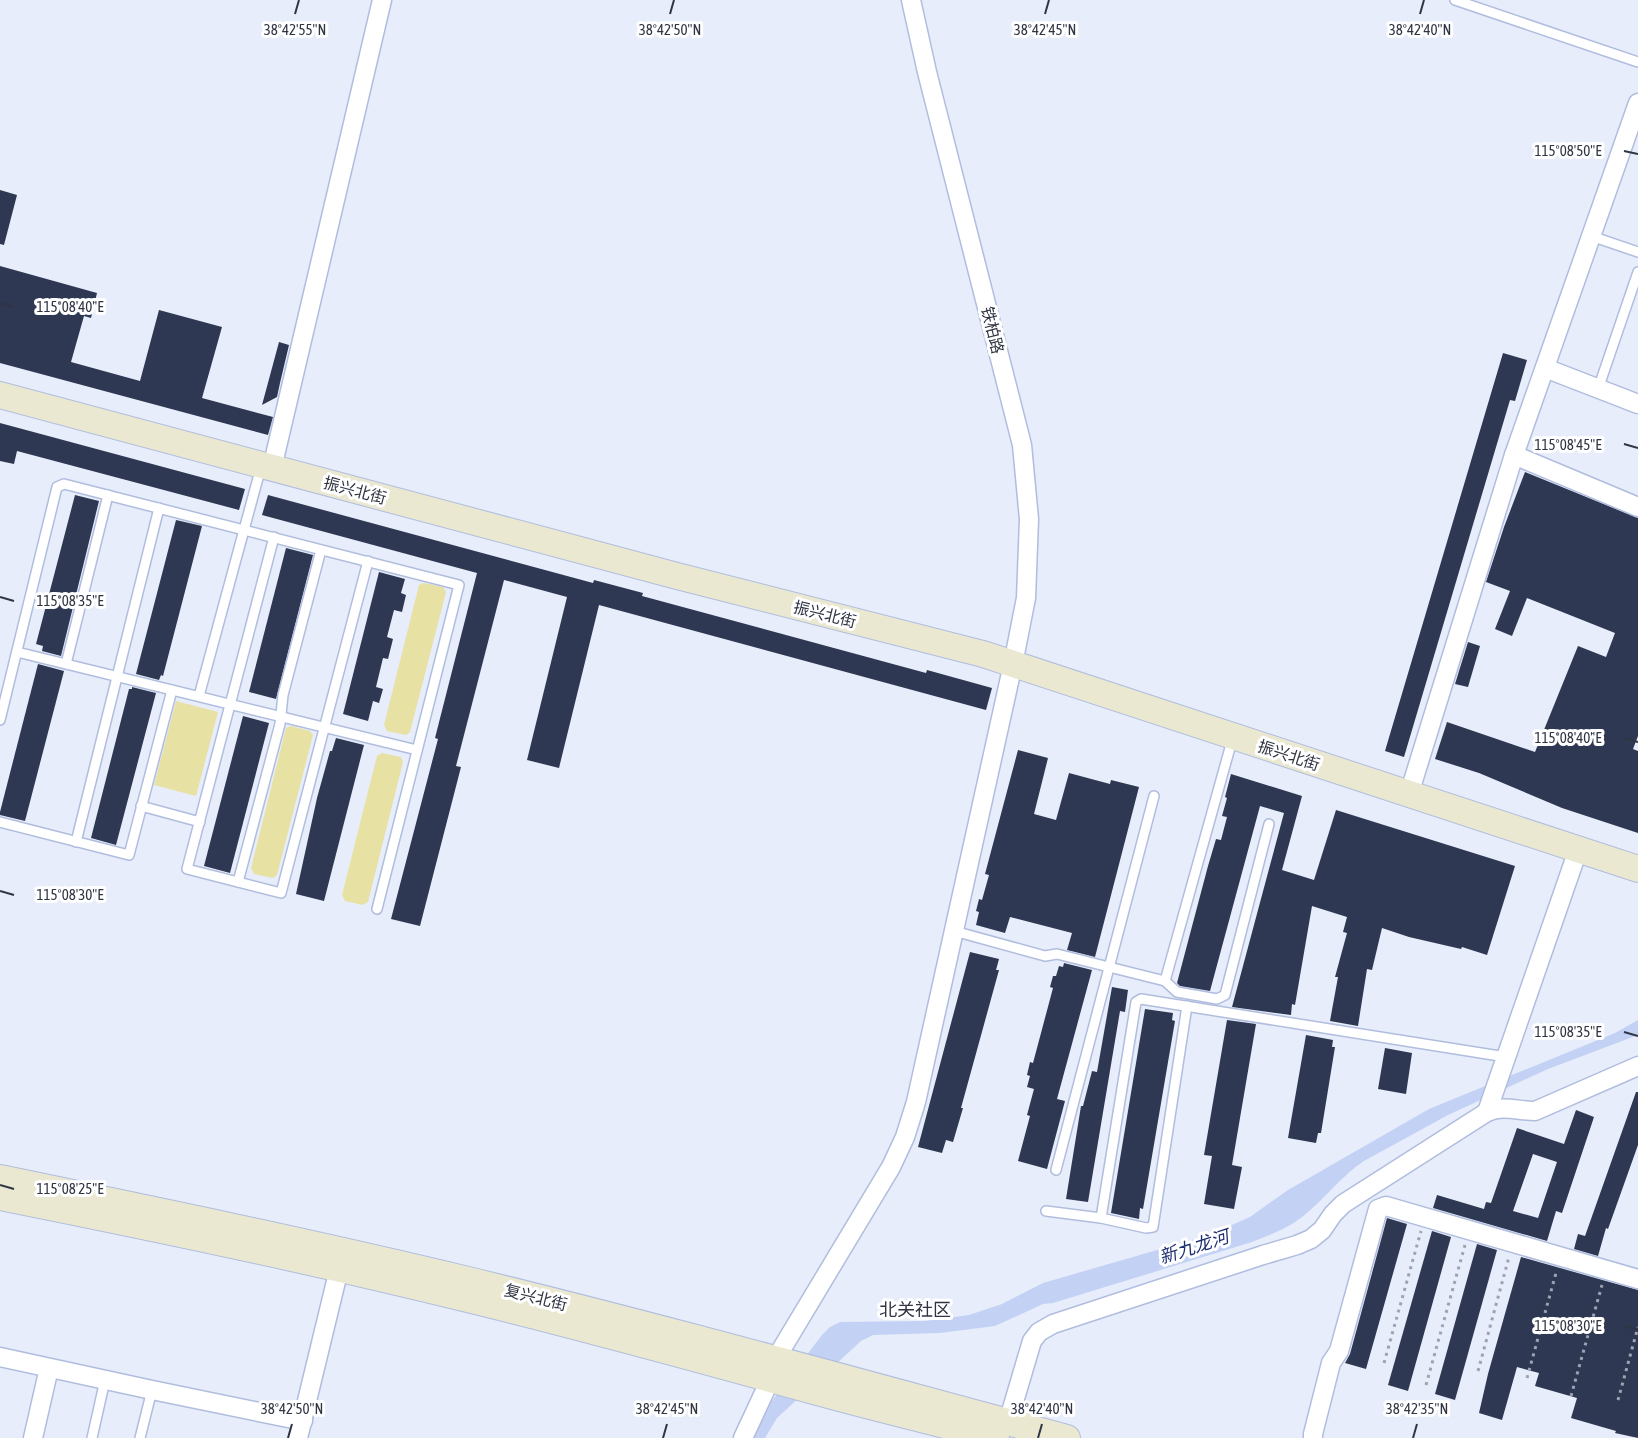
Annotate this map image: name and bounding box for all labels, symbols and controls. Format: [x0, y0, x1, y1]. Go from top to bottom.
text: 38°42'55"N [264, 21, 326, 38]
text: 38°42'50"N [639, 21, 701, 38]
text: 38°42'45"N [1014, 21, 1076, 38]
text: 38°42'40"N [1389, 21, 1451, 38]
text: 115°08'50"E [1534, 142, 1602, 159]
text: 115°08'40"E [36, 298, 104, 315]
street label: 铁柏路 [978, 305, 1008, 355]
text: 115°08'45"E [1534, 436, 1602, 453]
street label: 振兴北街 [322, 473, 388, 507]
text: 115°08'35"E [36, 592, 104, 609]
street label: 振兴北街 [792, 598, 858, 630]
text: 115°08'40"E [1534, 729, 1602, 746]
street label: 振兴北街 [1256, 737, 1322, 773]
text: 115°08'30"E [36, 886, 104, 903]
text: 115°08'35"E [1534, 1023, 1602, 1040]
text: 115°08'25"E [36, 1180, 104, 1197]
water label: 新九龙河 [1156, 1224, 1234, 1268]
street label: 复兴北街 [503, 1281, 569, 1313]
district label: 北关社区 [879, 1299, 951, 1320]
text: 115°08'30"E [1534, 1317, 1602, 1334]
text: 38°42'50"N [261, 1400, 323, 1417]
text: 38°42'45"N [636, 1400, 698, 1417]
text: 38°42'40"N [1011, 1400, 1073, 1417]
text: 38°42'35"N [1386, 1400, 1448, 1417]

